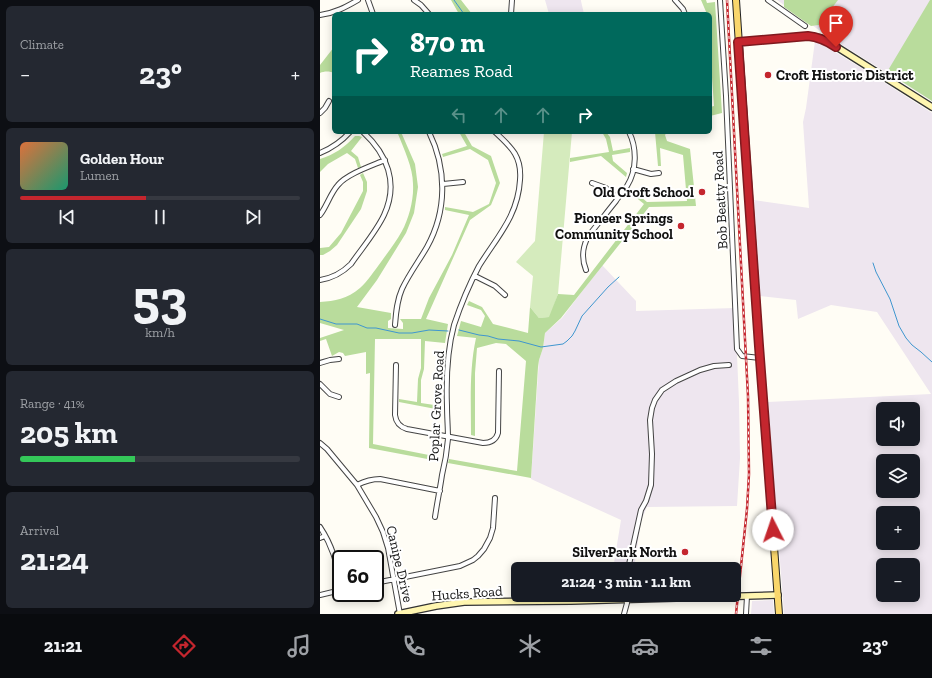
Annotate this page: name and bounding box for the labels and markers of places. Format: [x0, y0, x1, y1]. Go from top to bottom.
pin [819, 6, 853, 47]
place label: Croft Historic District [776, 67, 914, 84]
marker: Croft Historic District [763, 70, 773, 80]
place label: Old Croft School [593, 184, 694, 201]
marker: Old Croft School [697, 187, 707, 197]
place label: Pioneer Springs Community School [555, 210, 674, 243]
marker: Pioneer Springs Community School [676, 221, 686, 231]
place label: SilverPark North [572, 544, 677, 561]
marker: SilverPark North [680, 547, 690, 557]

